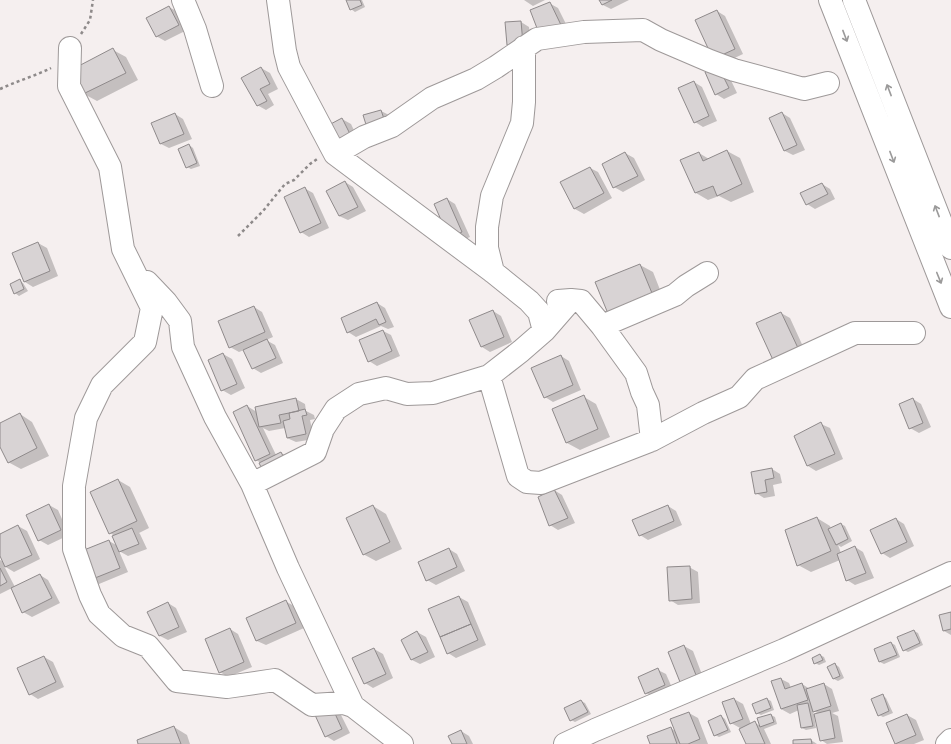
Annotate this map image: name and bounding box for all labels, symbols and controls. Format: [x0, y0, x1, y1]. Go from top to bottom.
one-way arrow [841, 30, 849, 42]
one-way arrow [885, 85, 893, 97]
one-way arrow [888, 151, 896, 163]
one-way arrow [932, 206, 940, 218]
one-way arrow [936, 272, 944, 284]

